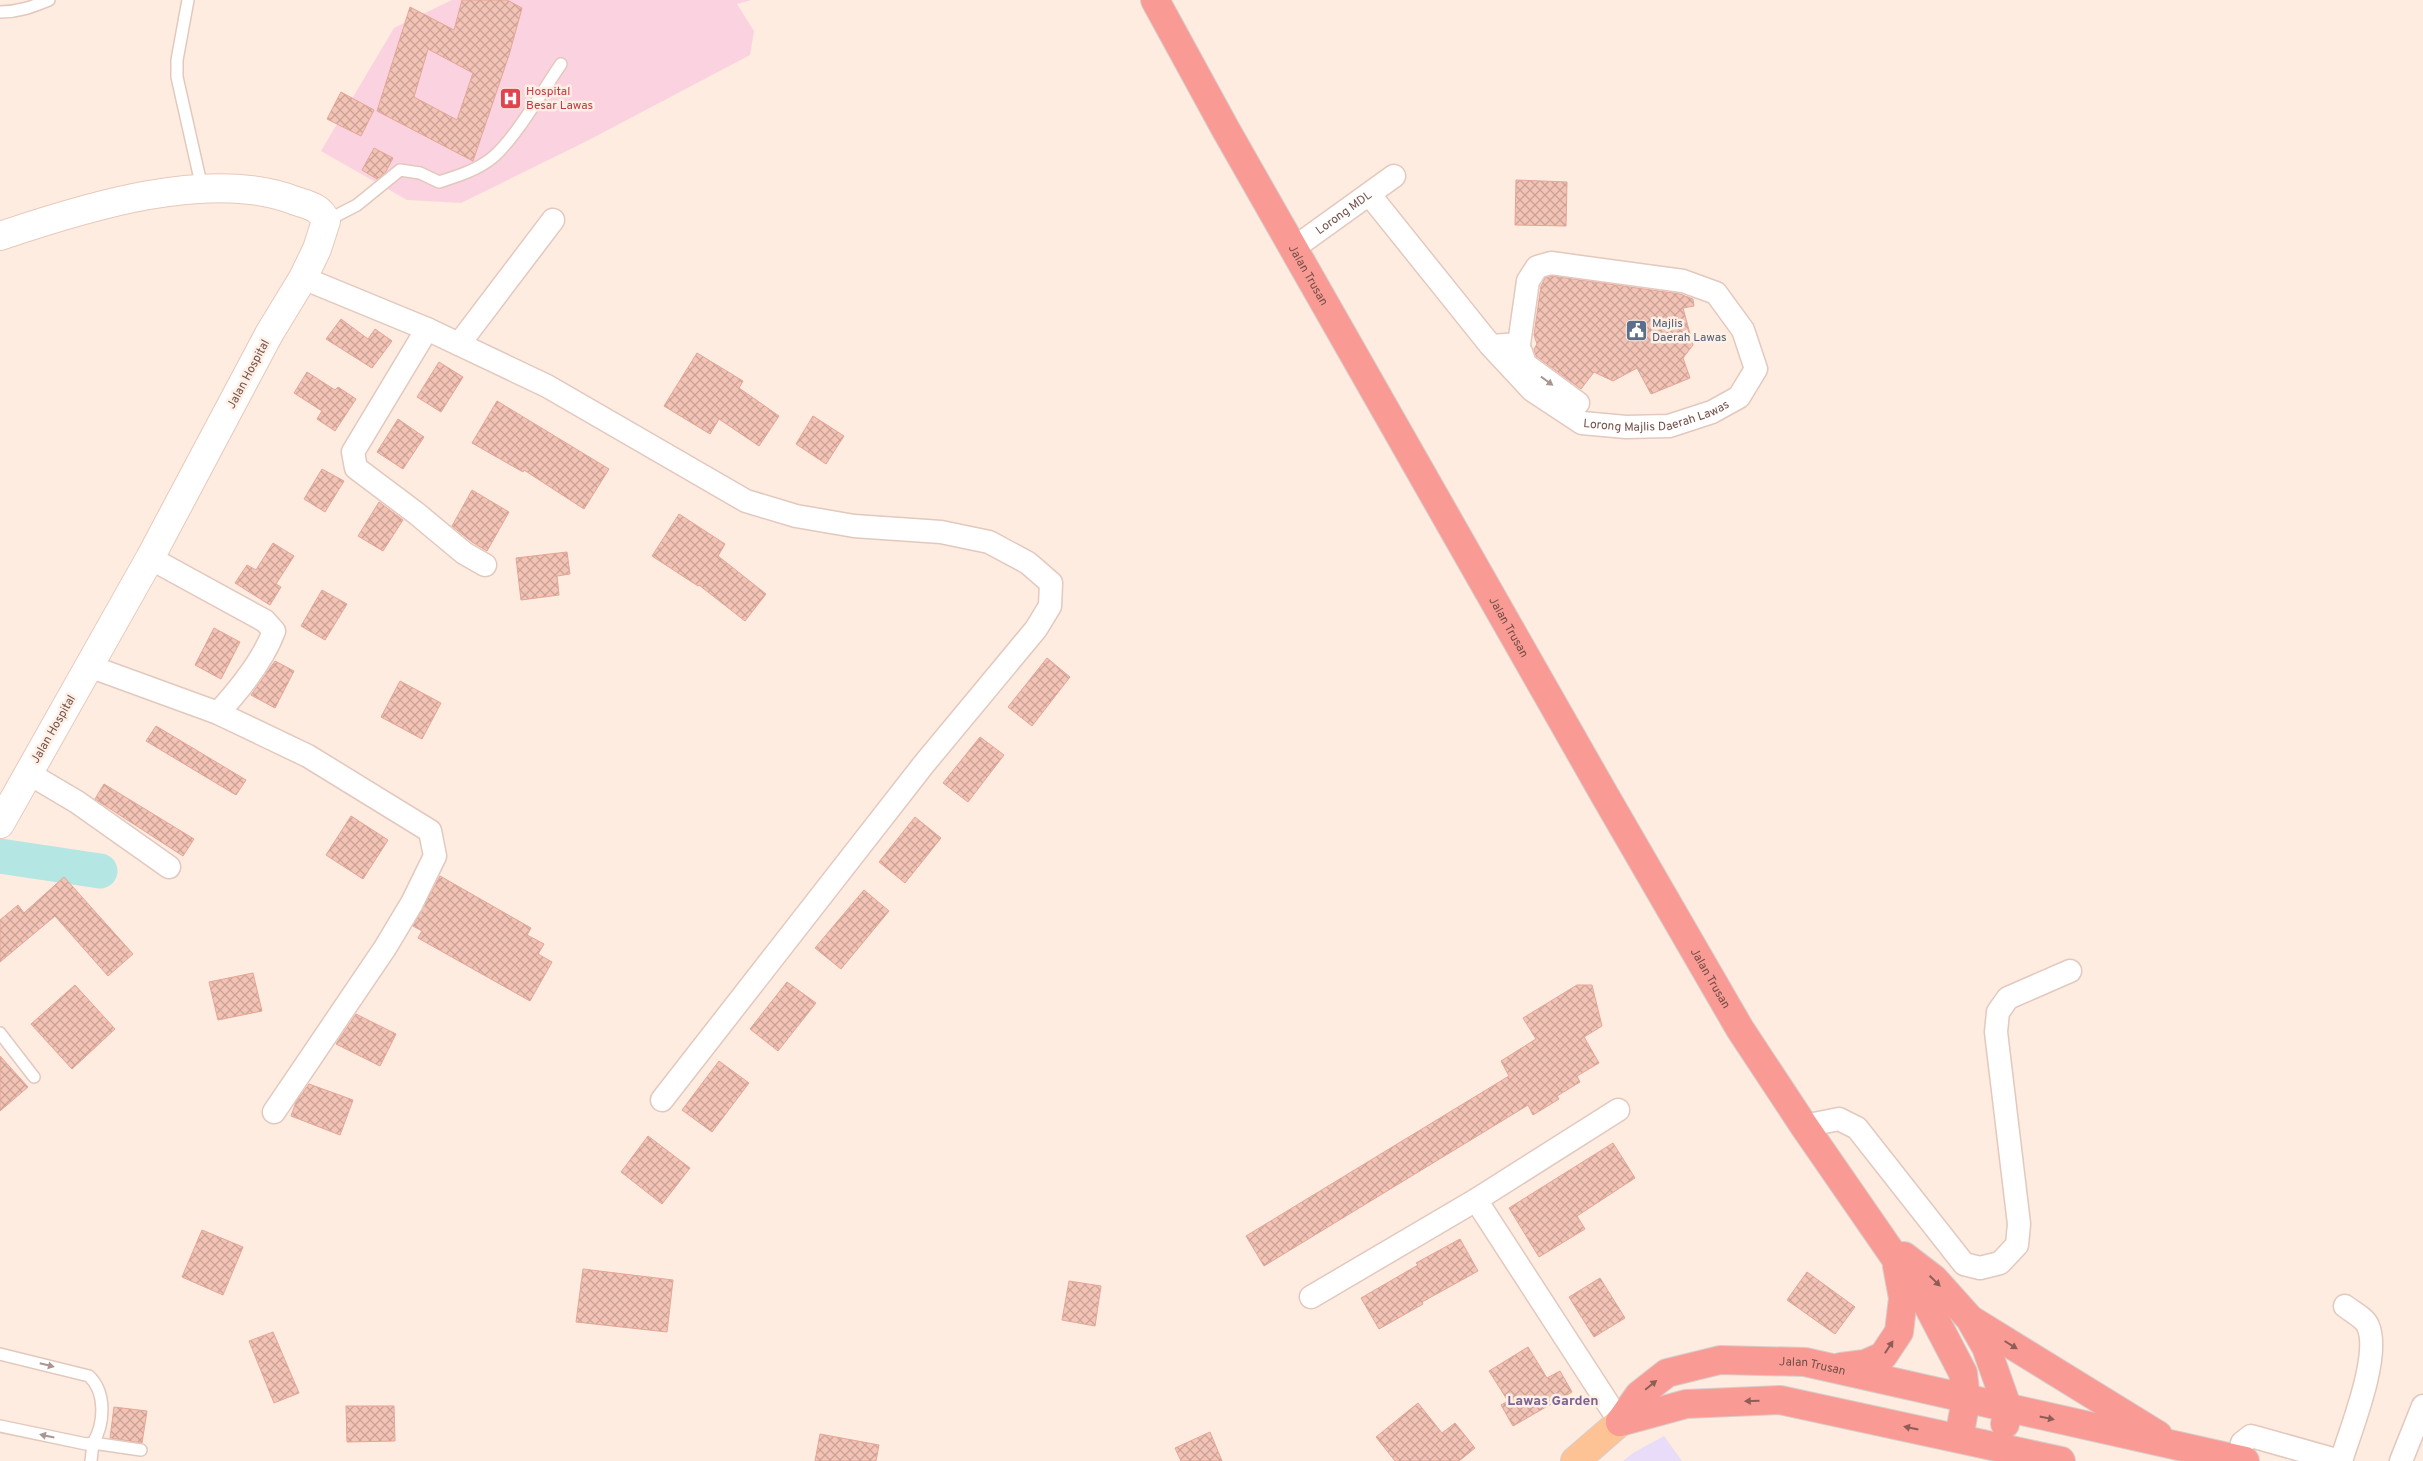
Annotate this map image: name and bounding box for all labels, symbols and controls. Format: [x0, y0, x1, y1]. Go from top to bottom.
place label: Hospital Besar Lawas [526, 84, 593, 114]
hospital icon: Hospital Besar Lawas [498, 86, 522, 110]
street label: Lorong MDL [1313, 187, 1376, 239]
street label: Jalan Trusan [1284, 242, 1331, 309]
place label: Majlis Daerah Lawas [1652, 316, 1727, 346]
public building icon: Majlis Daerah Lawas [1624, 318, 1648, 342]
street label: Jalan Hospital [224, 337, 274, 412]
one-way arrow [1540, 376, 1554, 386]
street label: Lorong Majlis Daerah Lawas [1583, 397, 1732, 436]
street label: Jalan Trusan [1484, 594, 1532, 661]
street label: Jalan Hospital [28, 692, 80, 767]
street label: Jalan Trusan [1686, 945, 1734, 1012]
one-way arrow [1928, 1275, 1940, 1287]
one-way arrow [1884, 1340, 1894, 1354]
one-way arrow [2005, 1340, 2018, 1349]
street label: Jalan Trusan [1779, 1354, 1847, 1380]
one-way arrow [40, 1361, 55, 1369]
one-way arrow [1644, 1380, 1657, 1391]
district label: Lawas Garden [1507, 1393, 1599, 1410]
one-way arrow [1744, 1397, 1760, 1405]
one-way arrow [2040, 1414, 2055, 1422]
one-way arrow [1904, 1424, 1919, 1432]
one-way arrow [40, 1432, 55, 1440]

